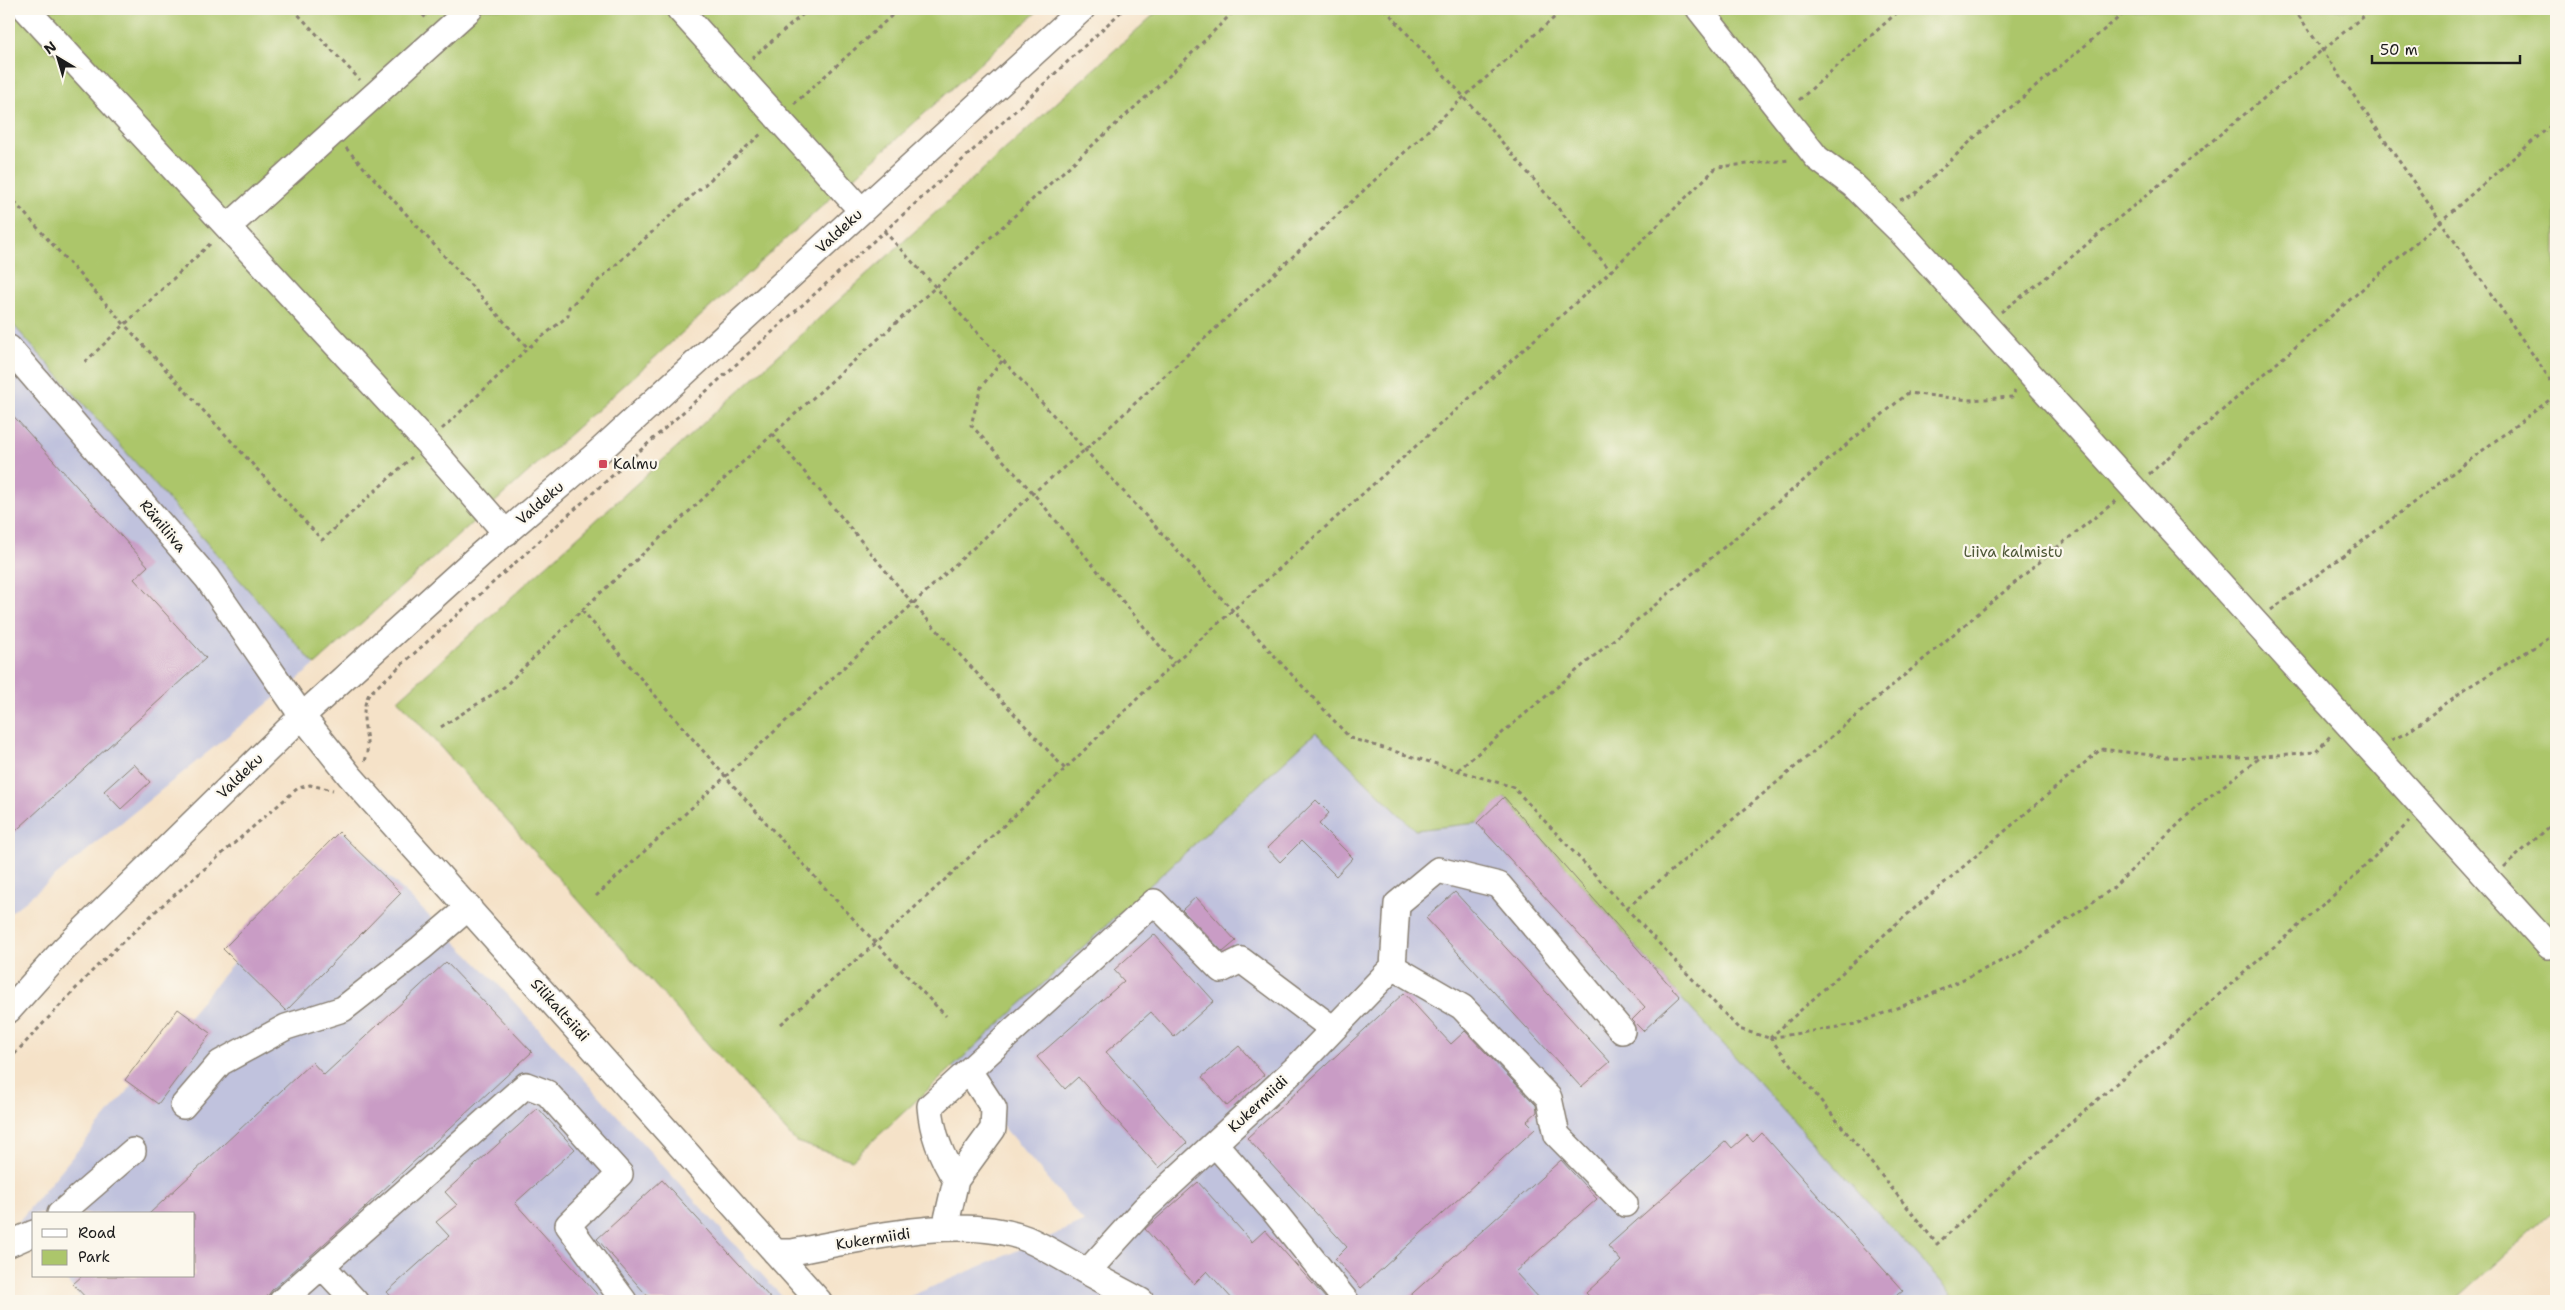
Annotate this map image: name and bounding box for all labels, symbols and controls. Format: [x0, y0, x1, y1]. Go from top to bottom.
north arrow [32, 32, 82, 82]
scale bar [2372, 32, 2520, 64]
text: N [40, 37, 60, 58]
text: 50 m [2380, 40, 2418, 60]
street label: Valdeku [811, 204, 867, 258]
place label: Kalmu [613, 454, 658, 474]
marker: Kalmu [597, 458, 609, 470]
street label: Valdeku [512, 477, 568, 529]
street label: Räniliiva [135, 496, 191, 557]
park label: Liiva kalmistu [1963, 542, 2063, 562]
street label: Valdeku [213, 749, 267, 803]
street label: Silikaltsiidi [526, 974, 594, 1046]
street label: Kukermiidi [1224, 1071, 1292, 1137]
legend [32, 1212, 195, 1278]
text: Road [78, 1223, 116, 1243]
street label: Kukermiidi [834, 1223, 912, 1255]
text: Park [78, 1247, 110, 1267]

